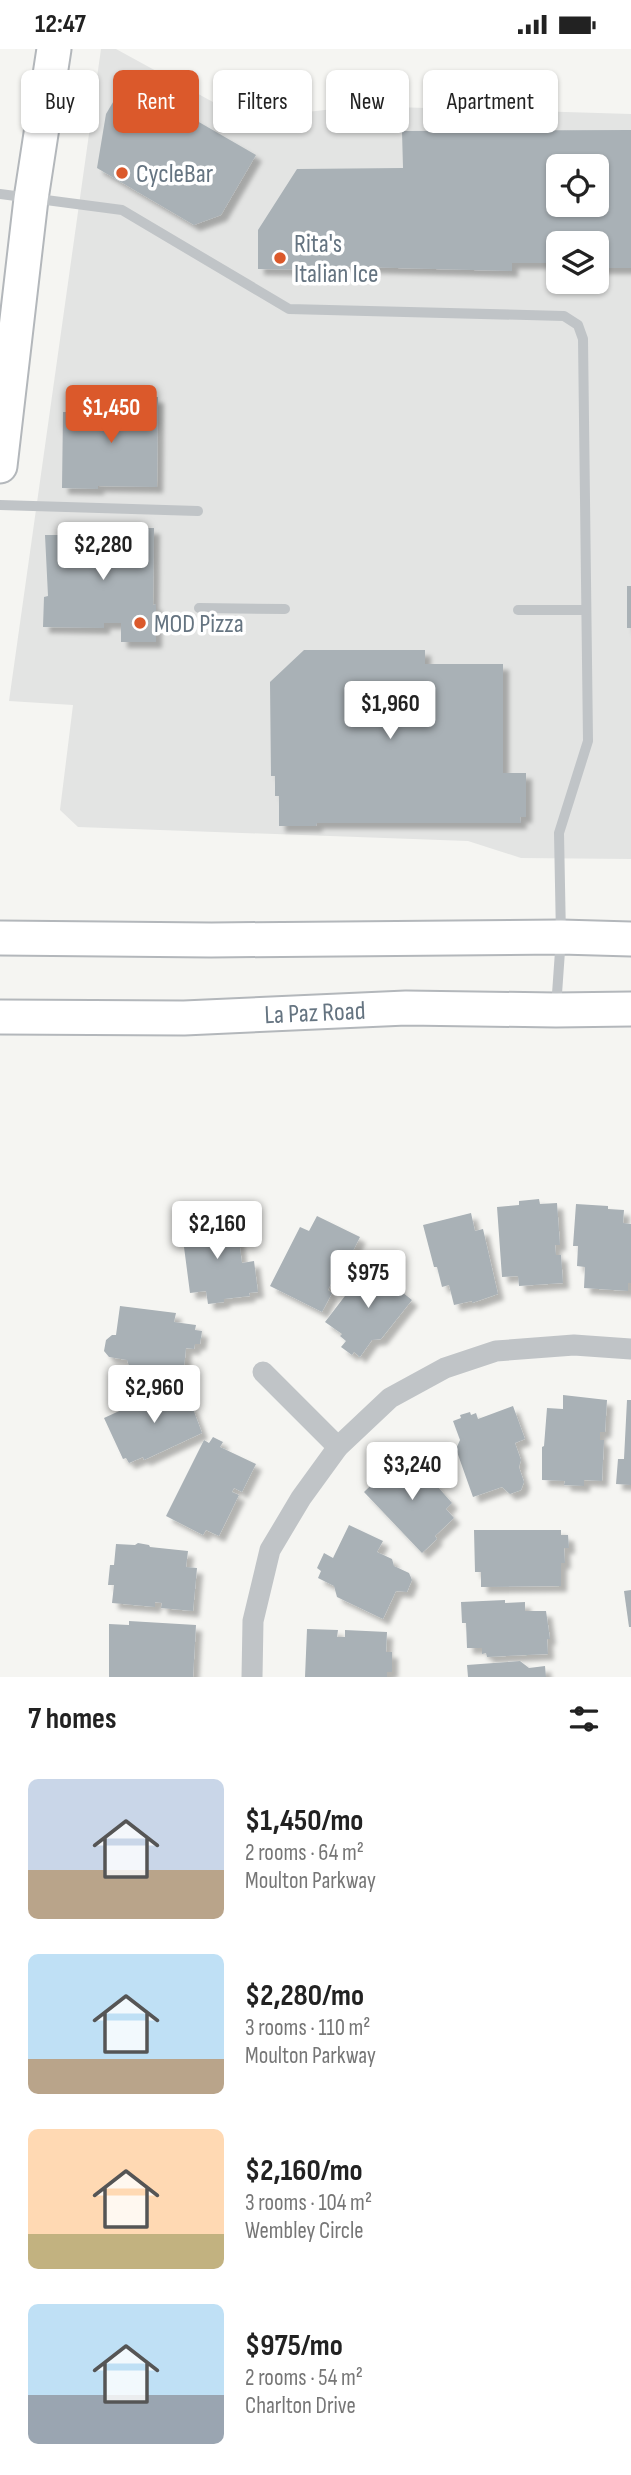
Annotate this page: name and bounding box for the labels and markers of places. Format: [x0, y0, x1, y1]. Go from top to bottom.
place label: CycleBar [136, 159, 214, 190]
marker: CycleBar [114, 165, 130, 181]
place label: Rita's Italian Ice [294, 229, 379, 290]
marker: Rita's Italian Ice [272, 250, 288, 266]
pin: $1,450 [54, 385, 168, 445]
pin: $2,280 [46, 523, 160, 582]
place label: MOD Pizza [154, 609, 244, 640]
marker: MOD Pizza [132, 615, 148, 631]
pin: $1,960 [333, 681, 447, 741]
pin: $2,160 [160, 1201, 274, 1261]
pin: $975 [327, 1251, 409, 1310]
pin: $2,960 [97, 1365, 211, 1425]
pin: $3,240 [355, 1443, 469, 1502]

